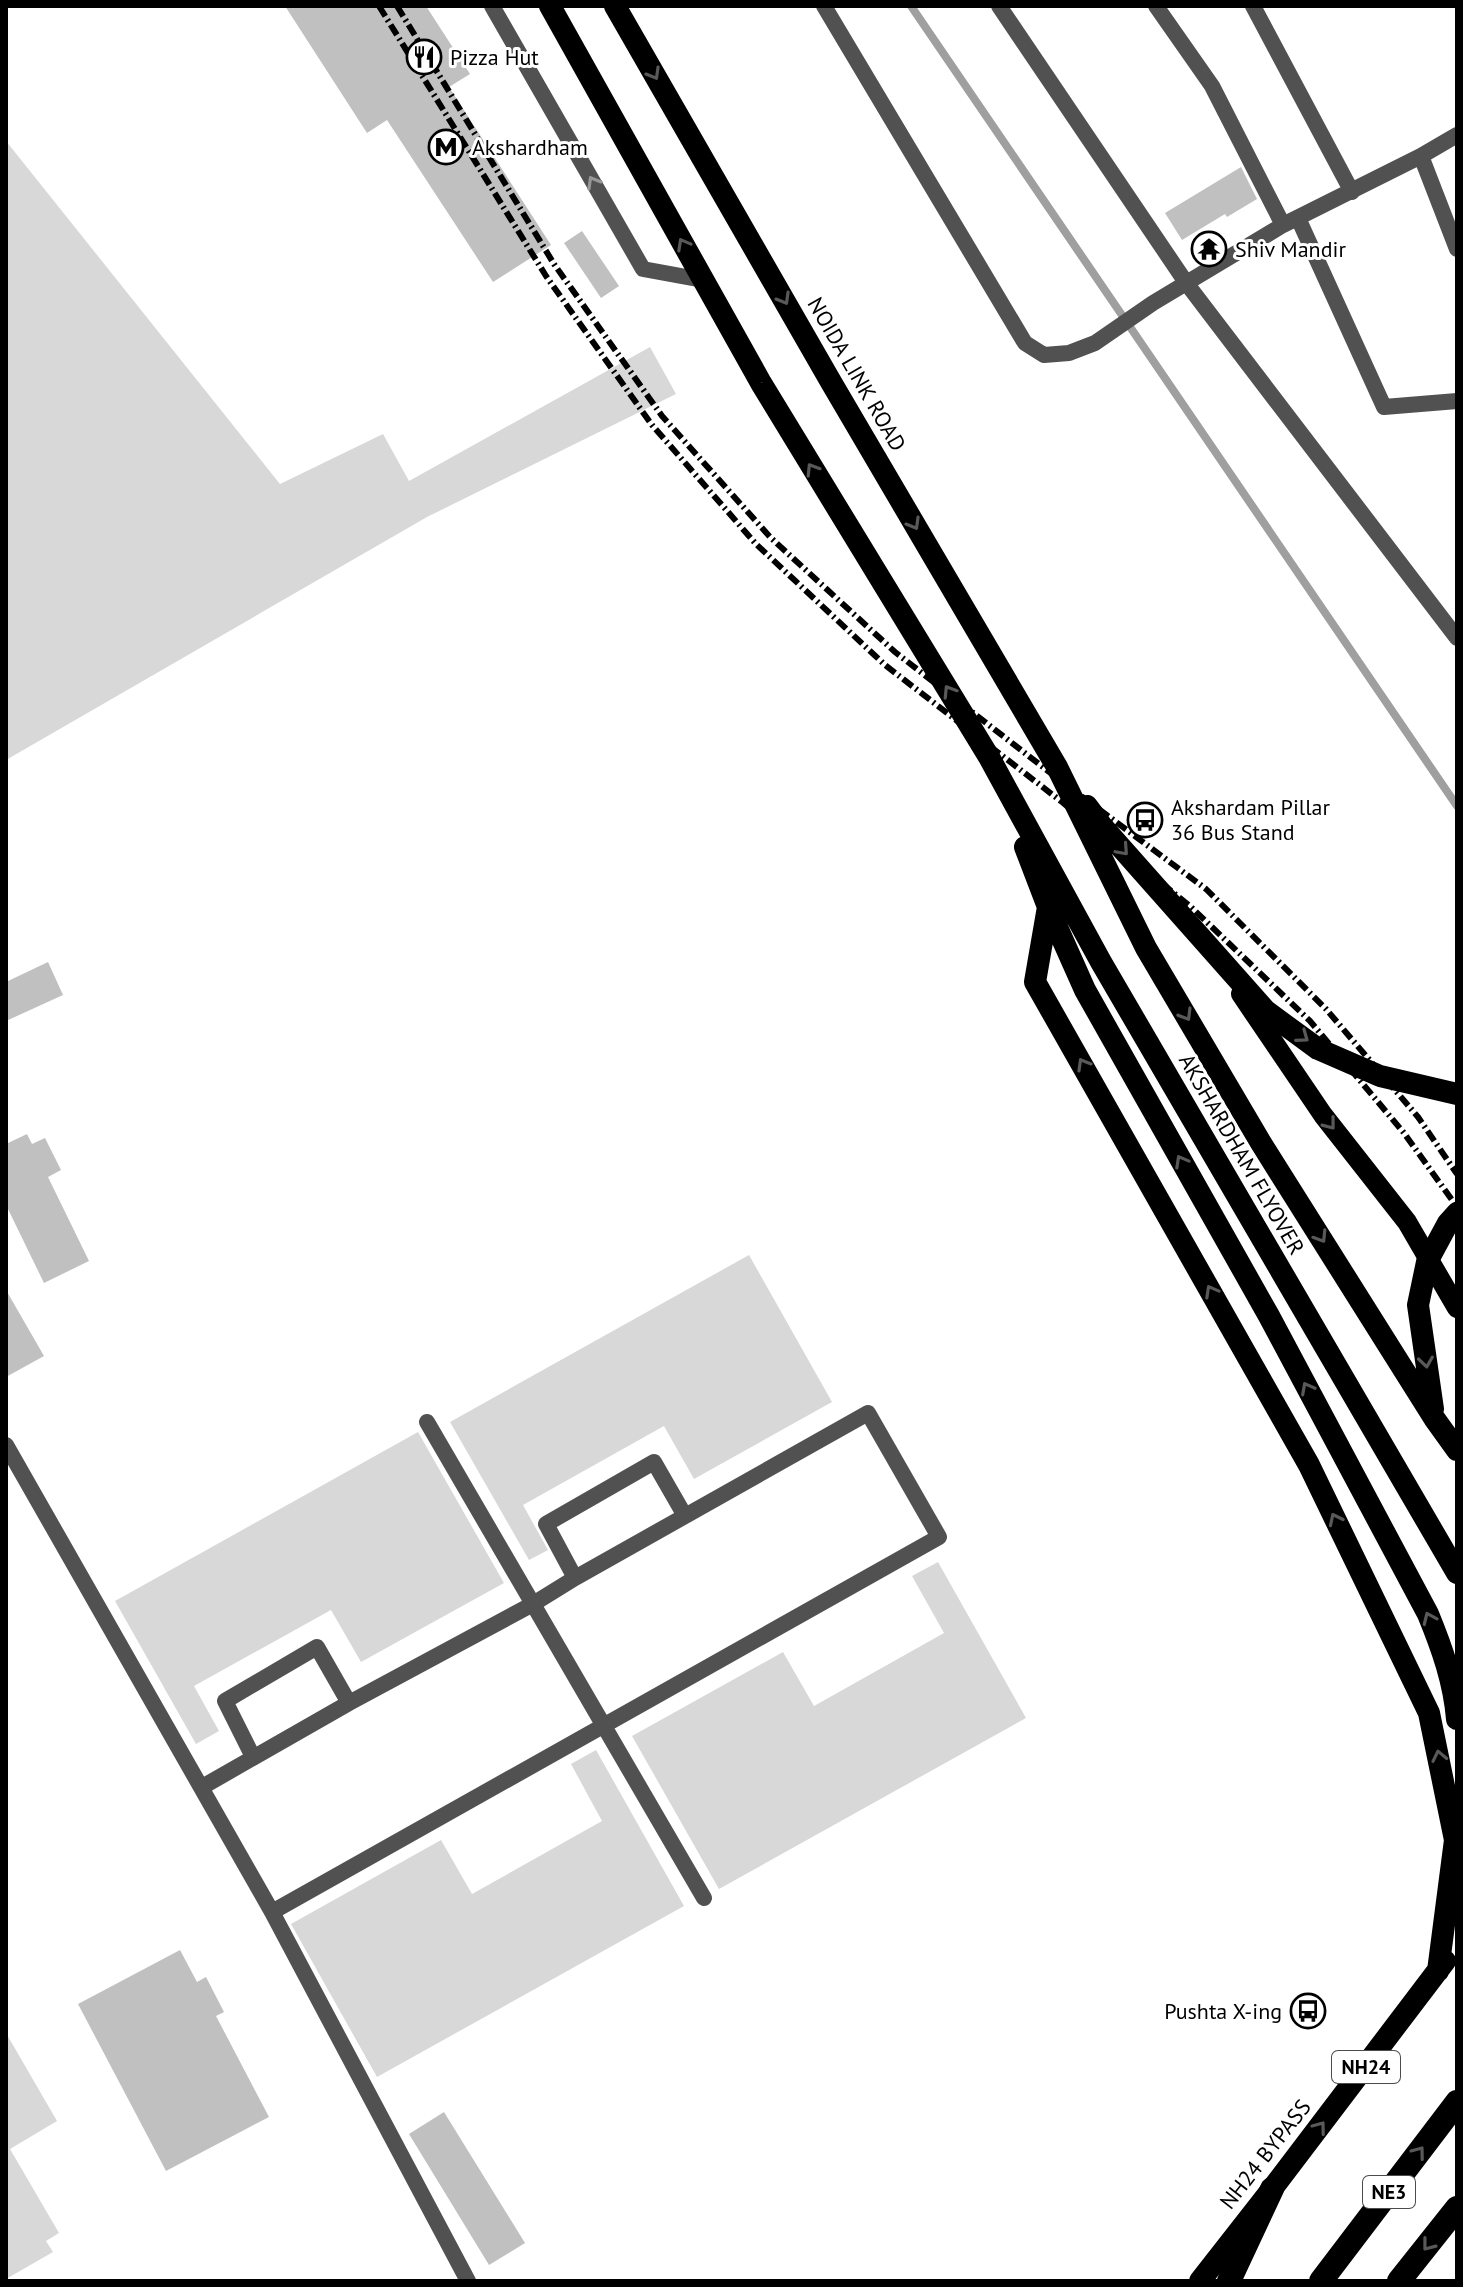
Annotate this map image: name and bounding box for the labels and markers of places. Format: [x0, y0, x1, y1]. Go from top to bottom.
restaurant icon: Pizza Hut [405, 38, 443, 76]
place label: Pizza Hut [450, 43, 539, 71]
metro station icon: Akshardham [427, 128, 465, 166]
place label: Akshardham [472, 133, 588, 161]
temple icon: Shiv Mandir [1190, 230, 1228, 268]
place label: Shiv Mandir [1235, 235, 1346, 263]
place label: Akshardam Pillar 36 Bus Stand [1171, 793, 1331, 846]
bus stop icon: Akshardam Pillar 36 Bus Stand [1126, 801, 1164, 839]
bus stop icon: Pushta X-ing [1289, 1992, 1327, 2030]
place label: Pushta X-ing [1164, 1997, 1282, 2025]

